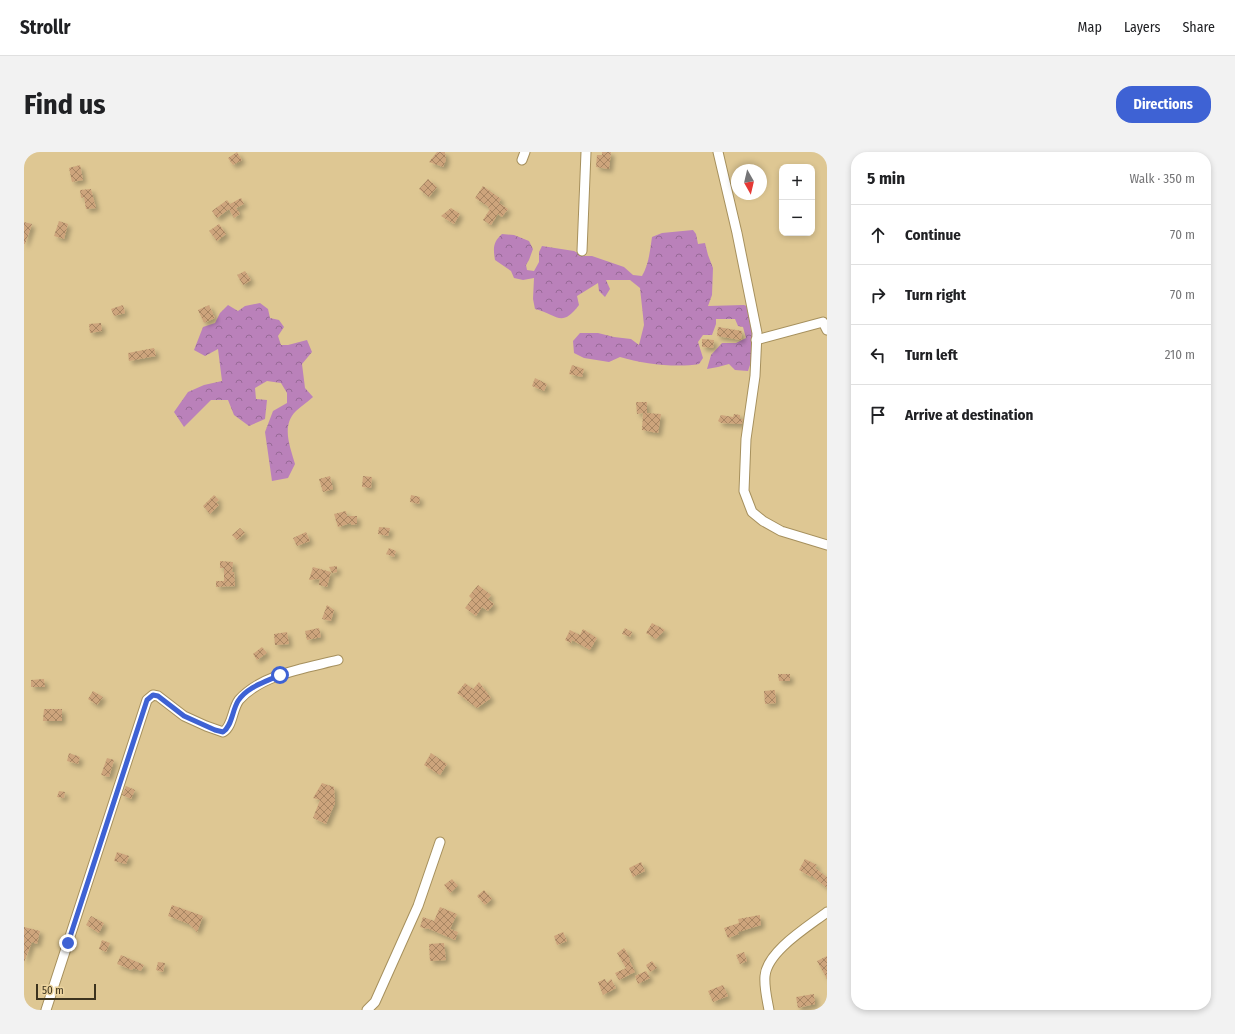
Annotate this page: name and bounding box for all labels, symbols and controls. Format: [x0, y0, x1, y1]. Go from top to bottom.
text: Strollr [20, 16, 70, 39]
text: Map [1078, 19, 1102, 36]
text: Layers [1124, 19, 1160, 36]
text: Share [1182, 19, 1215, 36]
button: Directions [1116, 86, 1211, 123]
text: Find us [24, 88, 106, 121]
north arrow [731, 164, 767, 200]
map controls [779, 164, 815, 236]
button: + [779, 164, 815, 200]
text: 5 min [867, 168, 905, 189]
text: Walk · 350 m [1129, 171, 1195, 186]
button: − [779, 200, 815, 236]
icon: ahead [867, 224, 889, 246]
text: Continue [905, 226, 961, 244]
text: 70 m [1170, 227, 1195, 242]
icon: right [867, 284, 889, 306]
text: Turn right [905, 286, 966, 304]
text: 70 m [1170, 287, 1195, 302]
icon: left [867, 344, 889, 366]
text: Turn left [905, 346, 958, 364]
text: 210 m [1165, 347, 1195, 362]
icon: arrive [867, 404, 889, 426]
text: Arrive at destination [905, 406, 1033, 424]
route start [271, 666, 289, 684]
route end [59, 934, 77, 952]
scale bar [36, 982, 96, 1001]
text: 50 m [42, 984, 64, 997]

